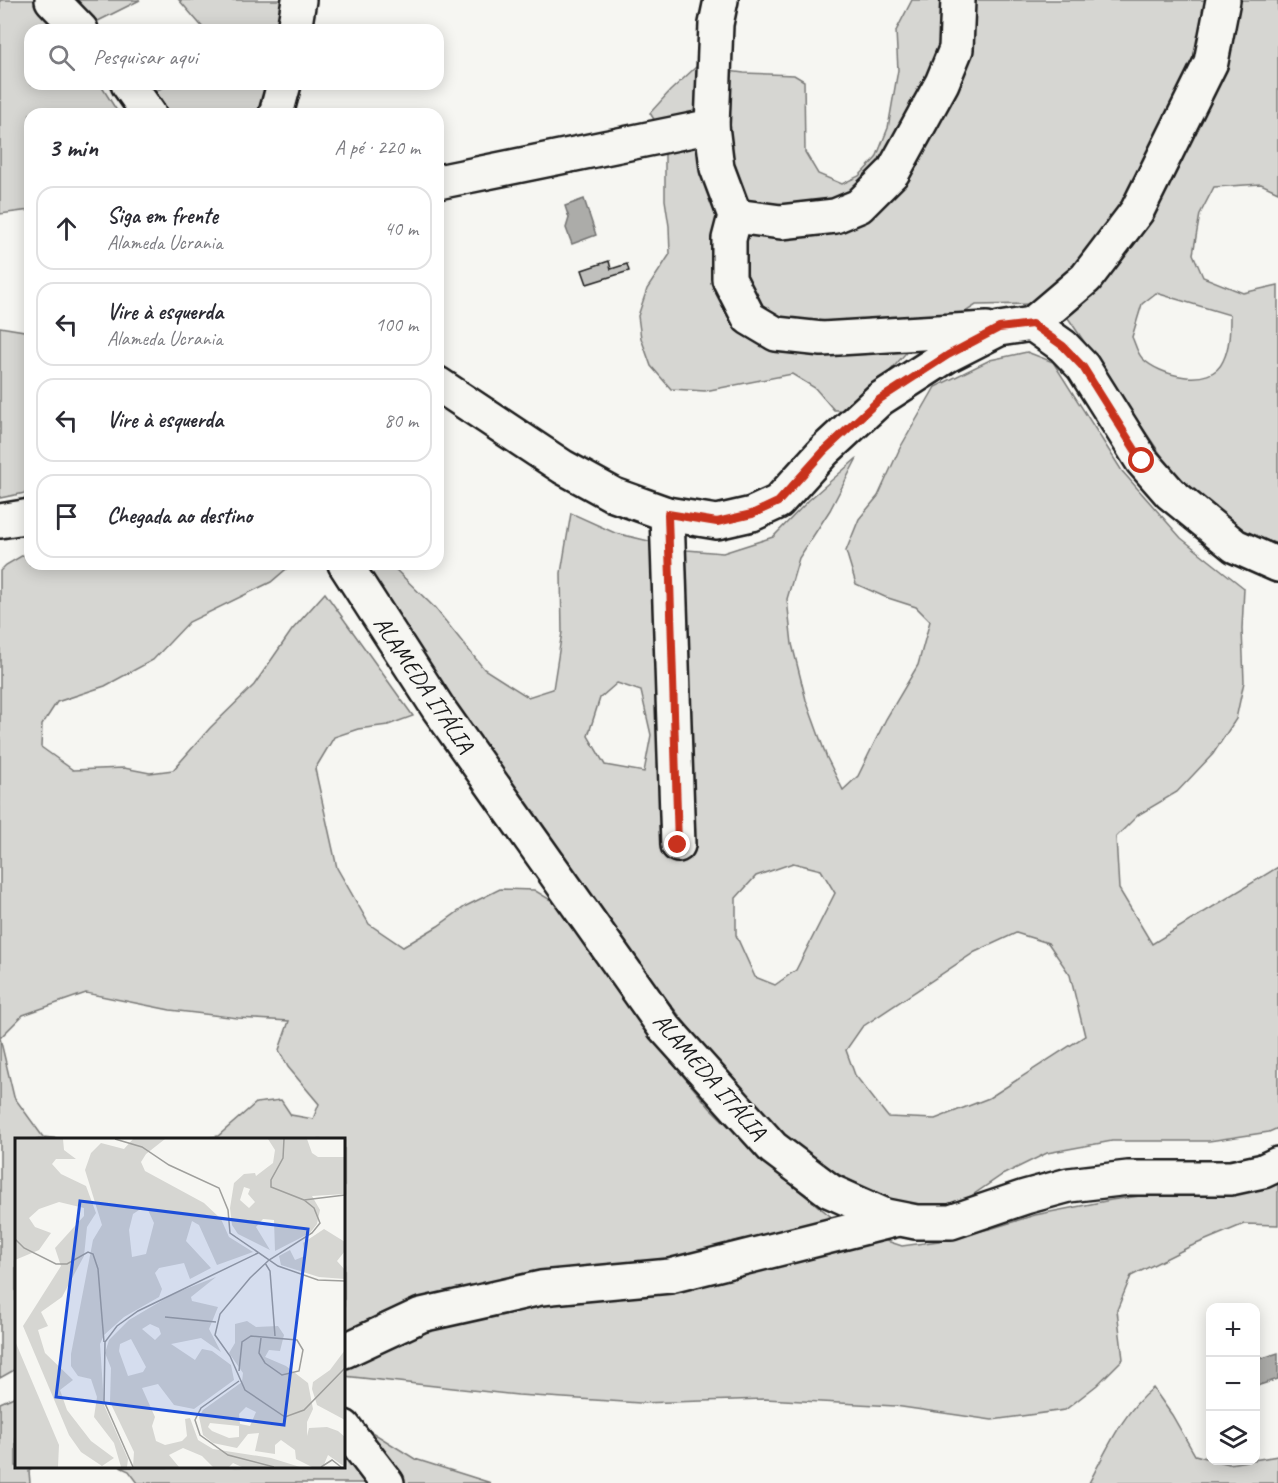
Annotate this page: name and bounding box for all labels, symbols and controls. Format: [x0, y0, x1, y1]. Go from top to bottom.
search box [24, 24, 444, 90]
icon: search [45, 41, 78, 74]
text: Pesquisar aqui [93, 43, 198, 71]
text: 3 min [48, 131, 98, 164]
text: A pé · 220 m [335, 135, 420, 160]
text: Siga em frente [107, 202, 218, 230]
icon: ahead [50, 212, 83, 245]
text: 40 m [384, 216, 418, 241]
text: Alameda Ucrania [107, 230, 222, 255]
text: Vire à esquerda [107, 298, 223, 326]
icon: left [50, 308, 83, 341]
text: 100 m [375, 312, 418, 337]
text: Alameda Ucrania [107, 326, 222, 351]
icon: left [50, 404, 83, 437]
text: Vire à esquerda [107, 406, 223, 434]
text: 80 m [384, 408, 418, 433]
route start [1128, 447, 1154, 473]
icon: arrive [50, 500, 83, 533]
text: Chegada ao destino [107, 502, 252, 530]
street label: ALAMEDA ITÁLIA [367, 610, 481, 759]
route end [664, 831, 690, 857]
street label: ALAMEDA ITÁLIA [647, 1006, 774, 1146]
inset map [15, 1138, 345, 1468]
map controls [1206, 1303, 1260, 1465]
button: + [1206, 1303, 1260, 1357]
button: − [1206, 1357, 1260, 1411]
button: layers [1206, 1411, 1260, 1465]

